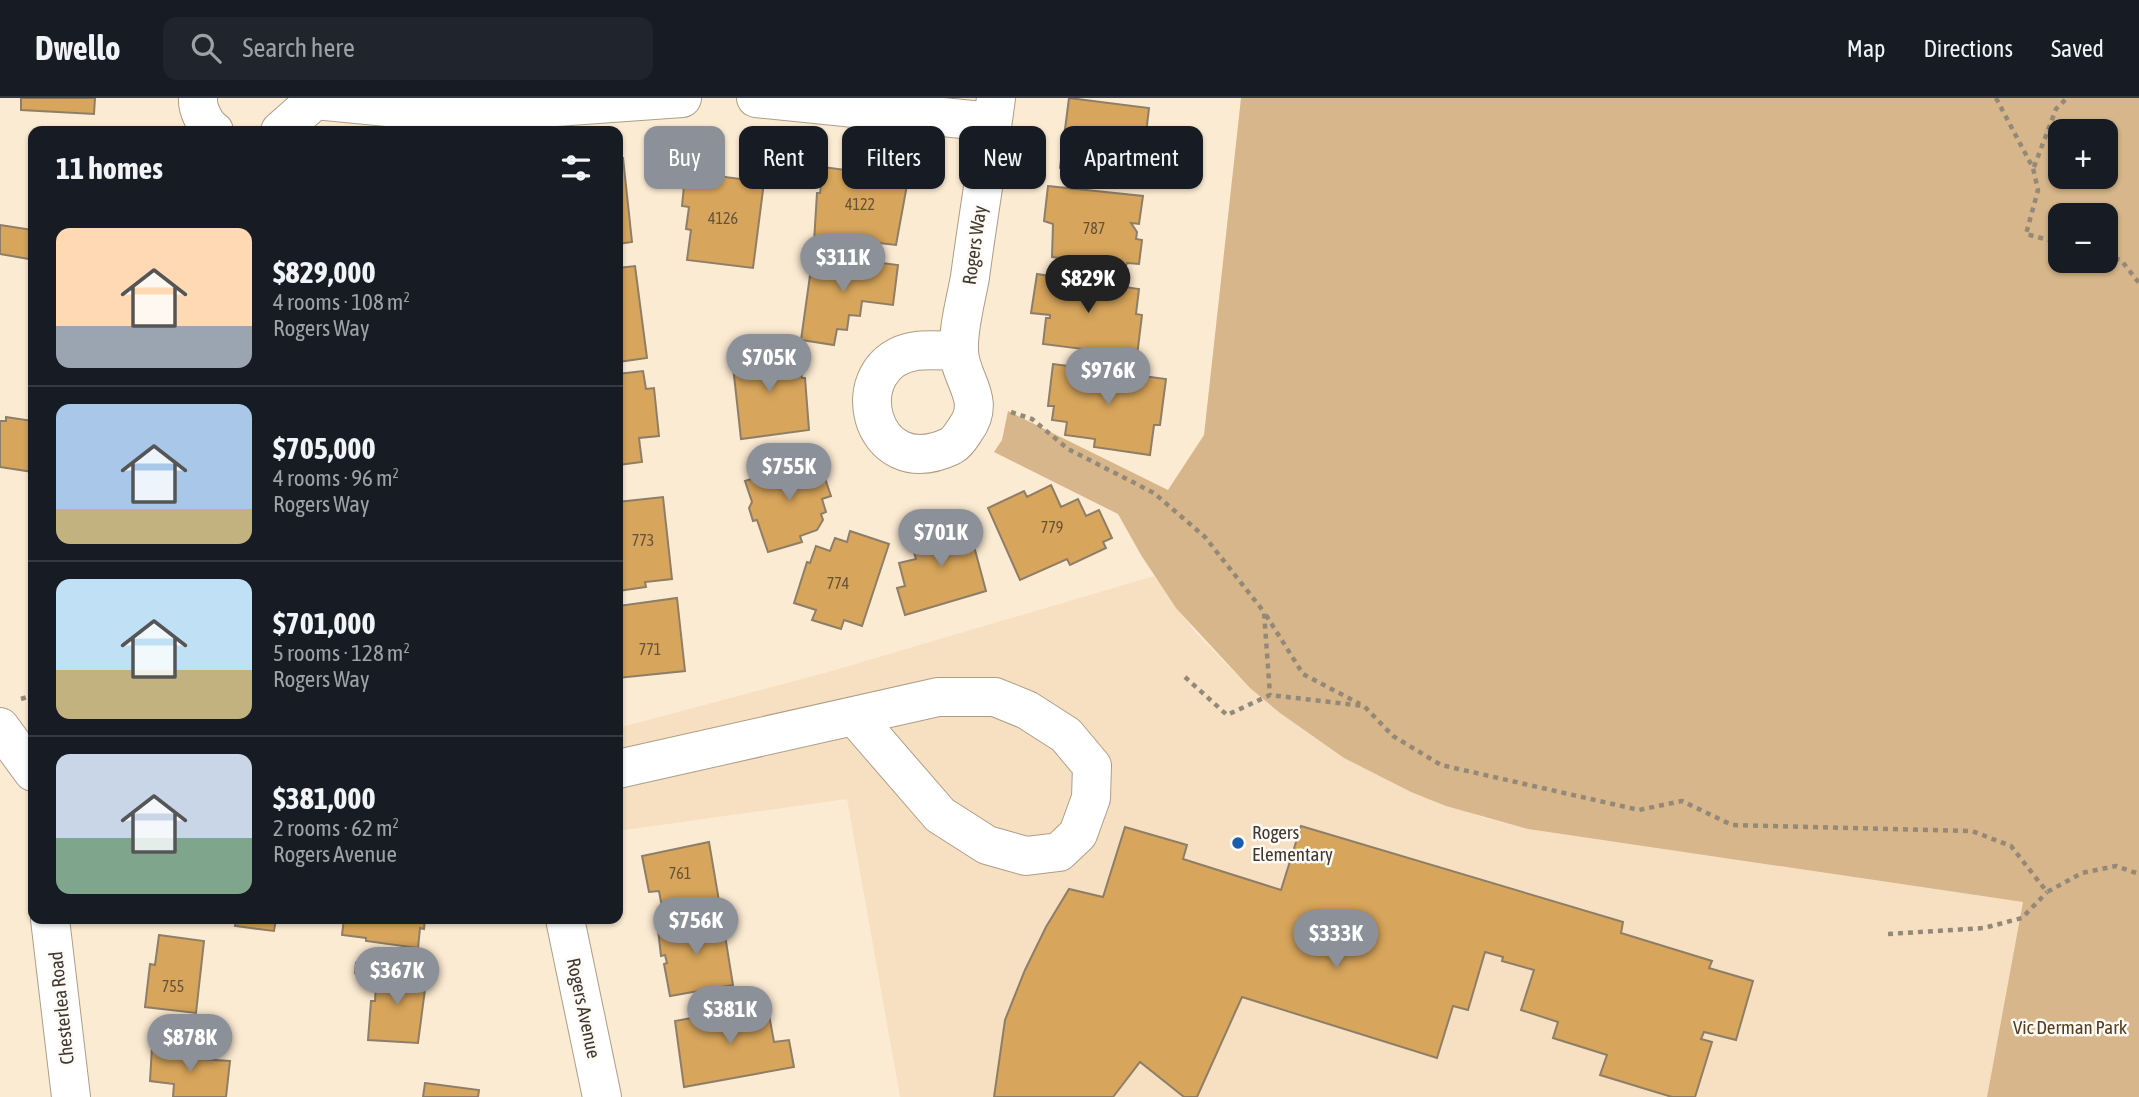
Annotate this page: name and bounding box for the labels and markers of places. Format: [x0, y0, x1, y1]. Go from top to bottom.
pin: $311K [794, 234, 892, 294]
pin: $829K [1039, 256, 1137, 315]
pin: $705K [720, 334, 818, 394]
pin: $976K [1059, 348, 1157, 407]
pin: $755K [740, 444, 838, 503]
pin: $701K [892, 510, 990, 569]
place label: Rogers Elementary [1252, 821, 1333, 865]
marker: Rogers Elementary [1230, 835, 1246, 851]
pin: $756K [647, 898, 745, 957]
pin: $333K [1287, 910, 1385, 970]
pin: $367K [348, 948, 446, 1007]
pin: $381K [681, 986, 779, 1046]
pin: $878K [141, 1014, 239, 1074]

